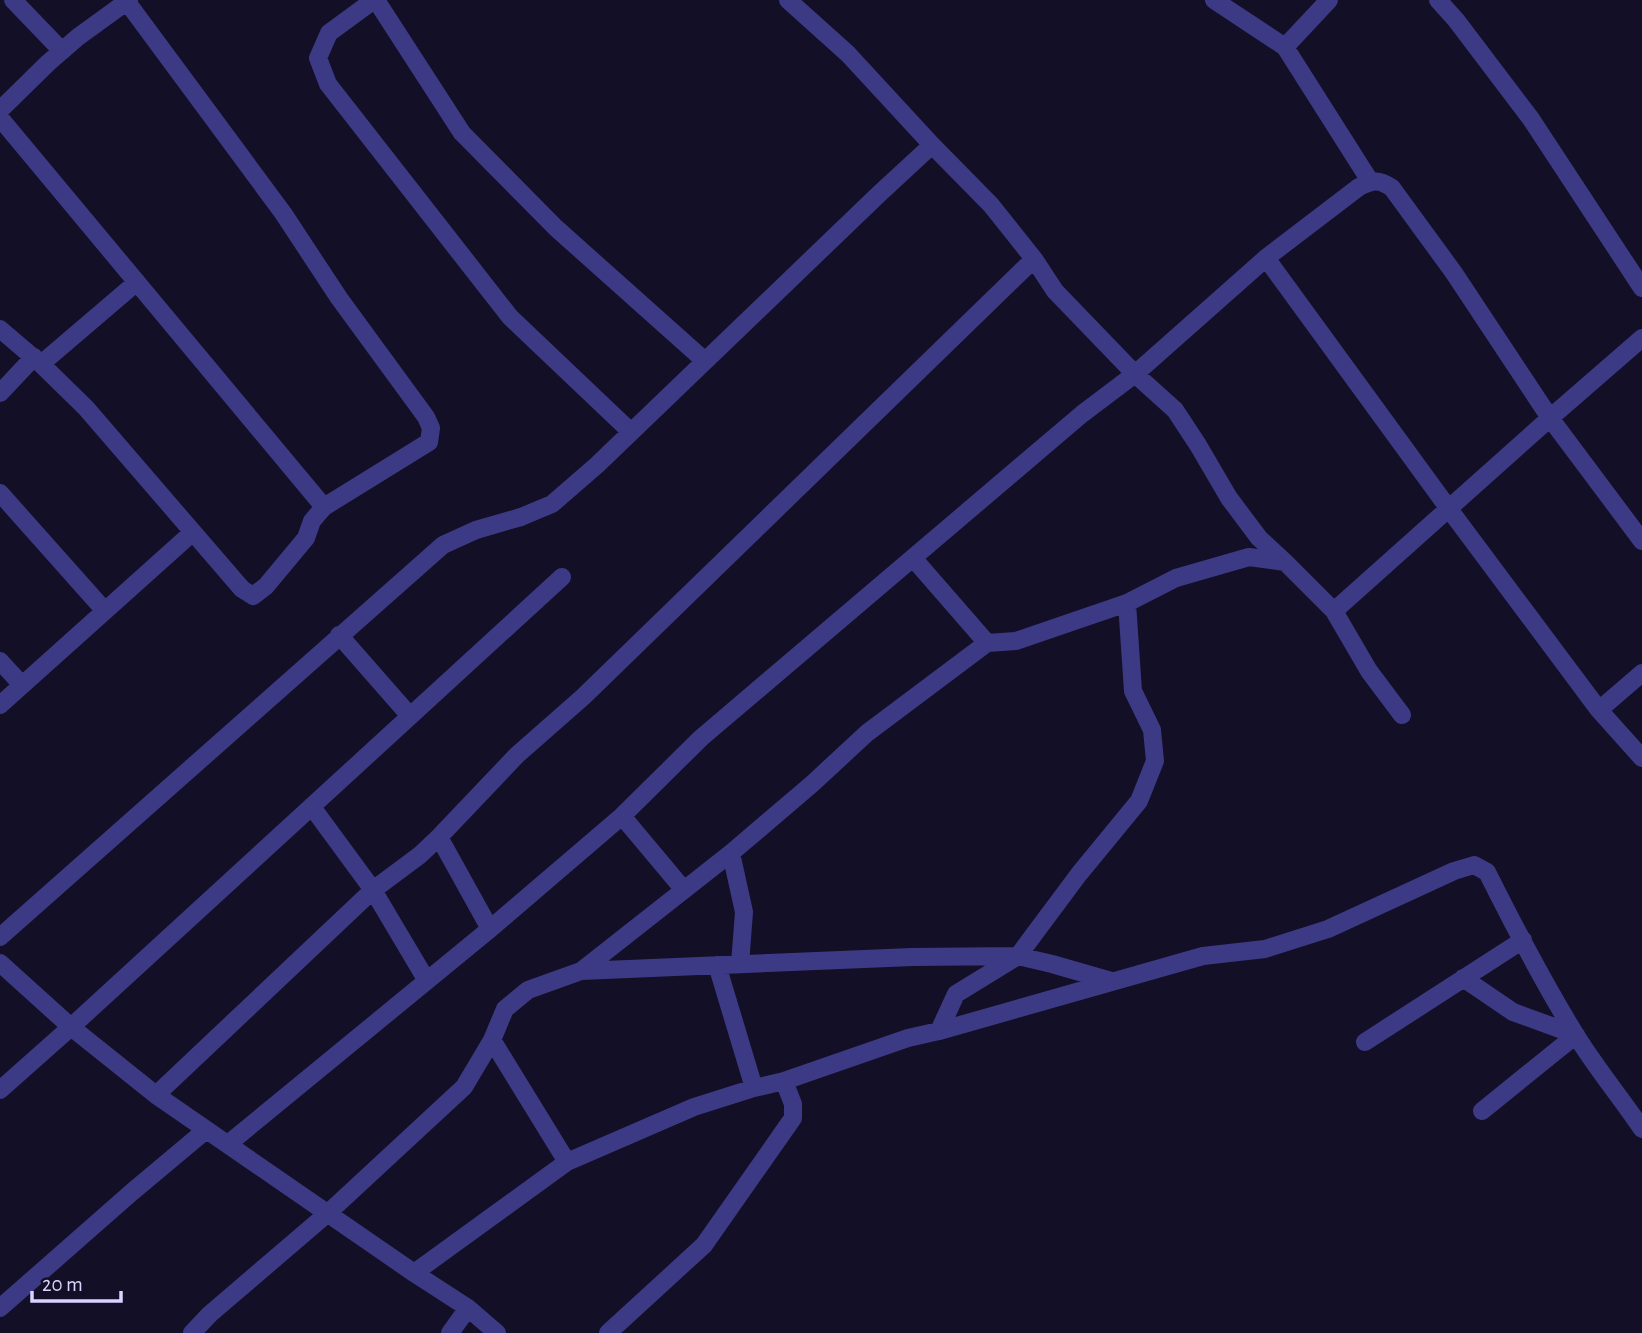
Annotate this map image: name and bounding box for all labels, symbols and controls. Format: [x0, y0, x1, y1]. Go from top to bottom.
scale bar [32, 1260, 121, 1304]
text: 20 m [42, 1274, 83, 1295]

